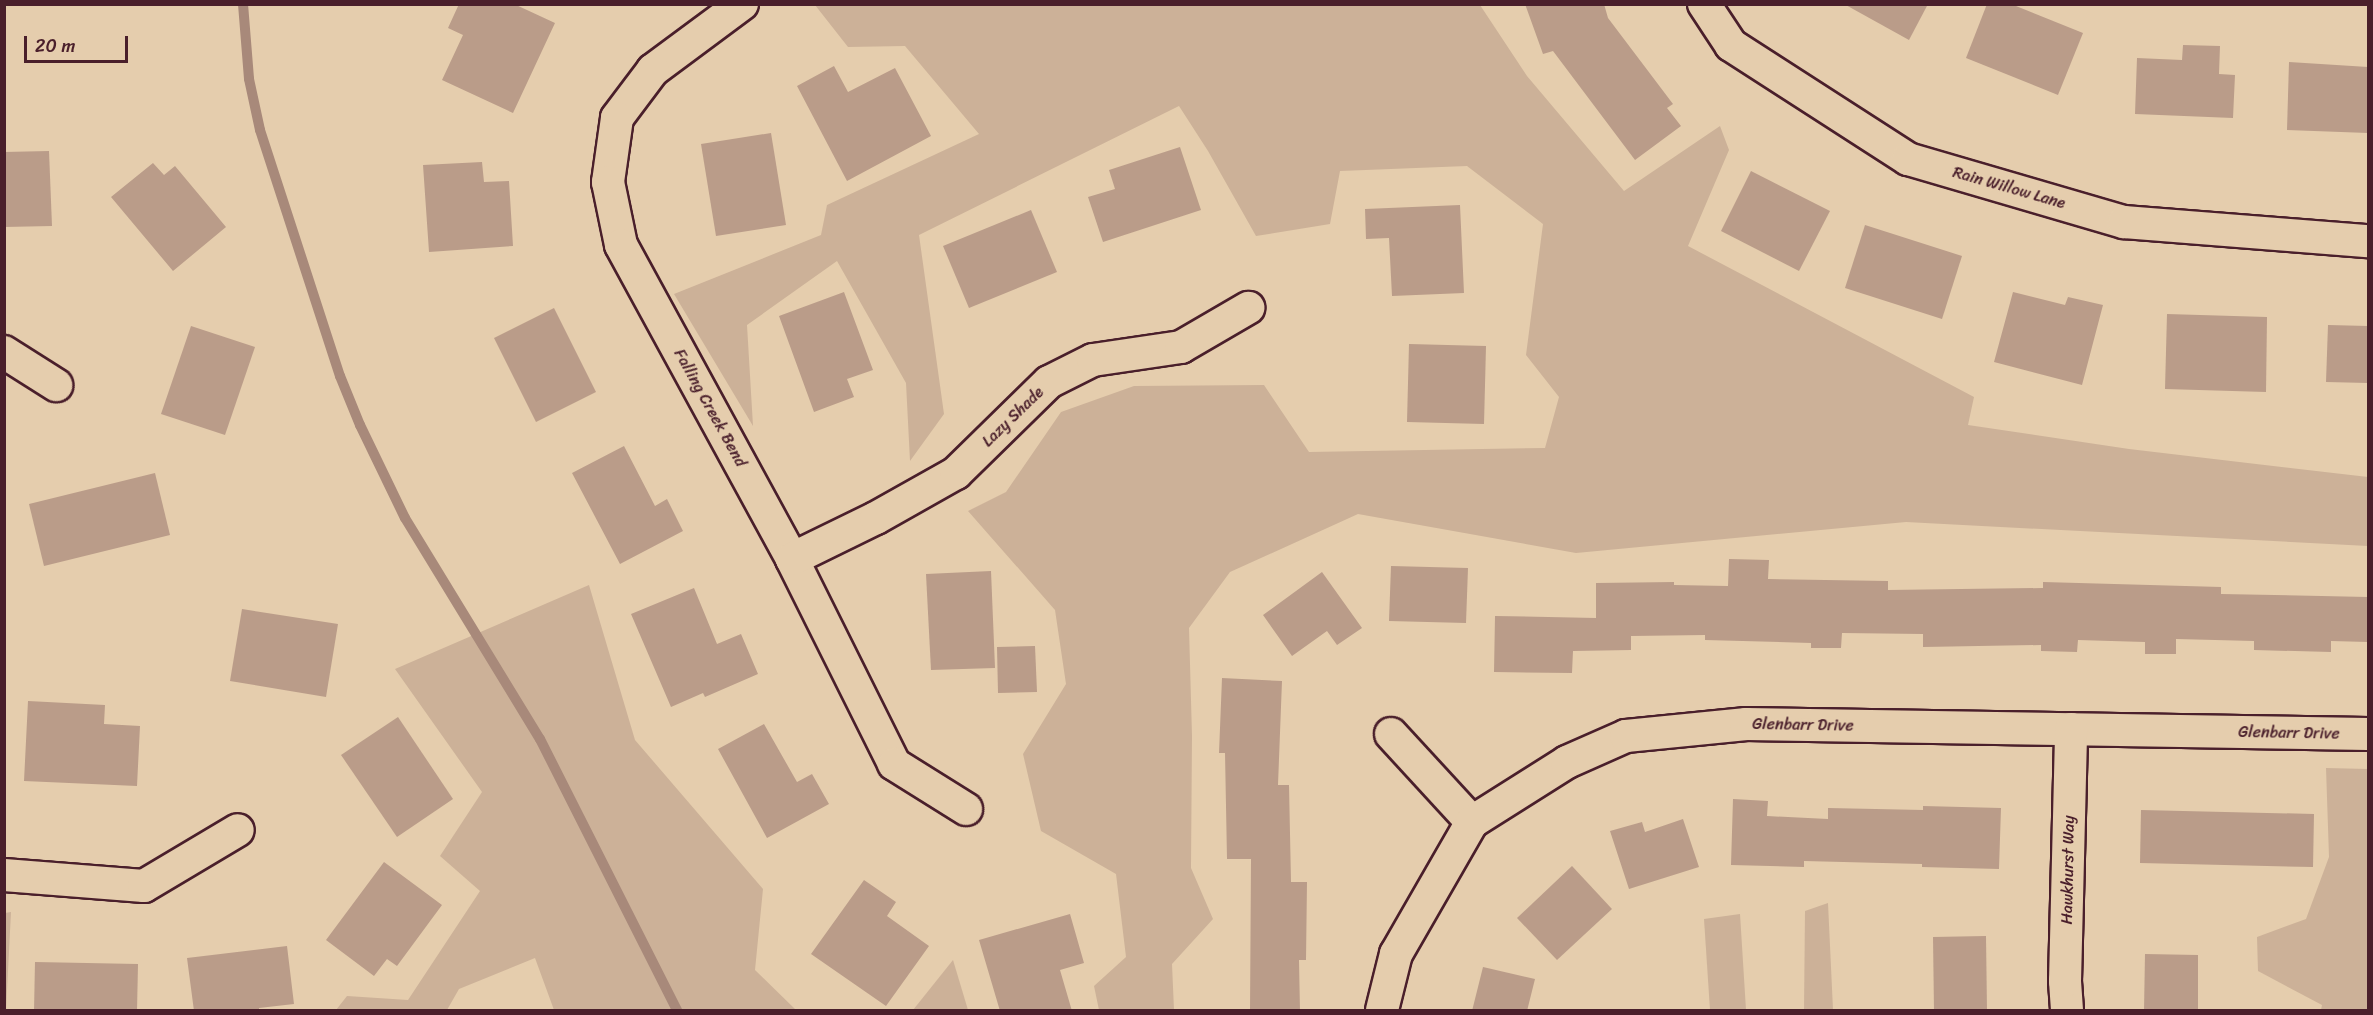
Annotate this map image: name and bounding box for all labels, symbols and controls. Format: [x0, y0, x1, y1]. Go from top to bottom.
scale bar [27, 24, 130, 62]
text: 20 m [35, 30, 75, 62]
street label: Rain Willow Lane [1950, 163, 2068, 213]
street label: Falling Creek Bend [670, 346, 750, 470]
street label: Lazy Shade [978, 383, 1048, 451]
street label: Glenbarr Drive [1752, 715, 1854, 735]
street label: Glenbarr Drive [2238, 723, 2340, 743]
street label: Hawkhurst Way [2057, 815, 2079, 925]

